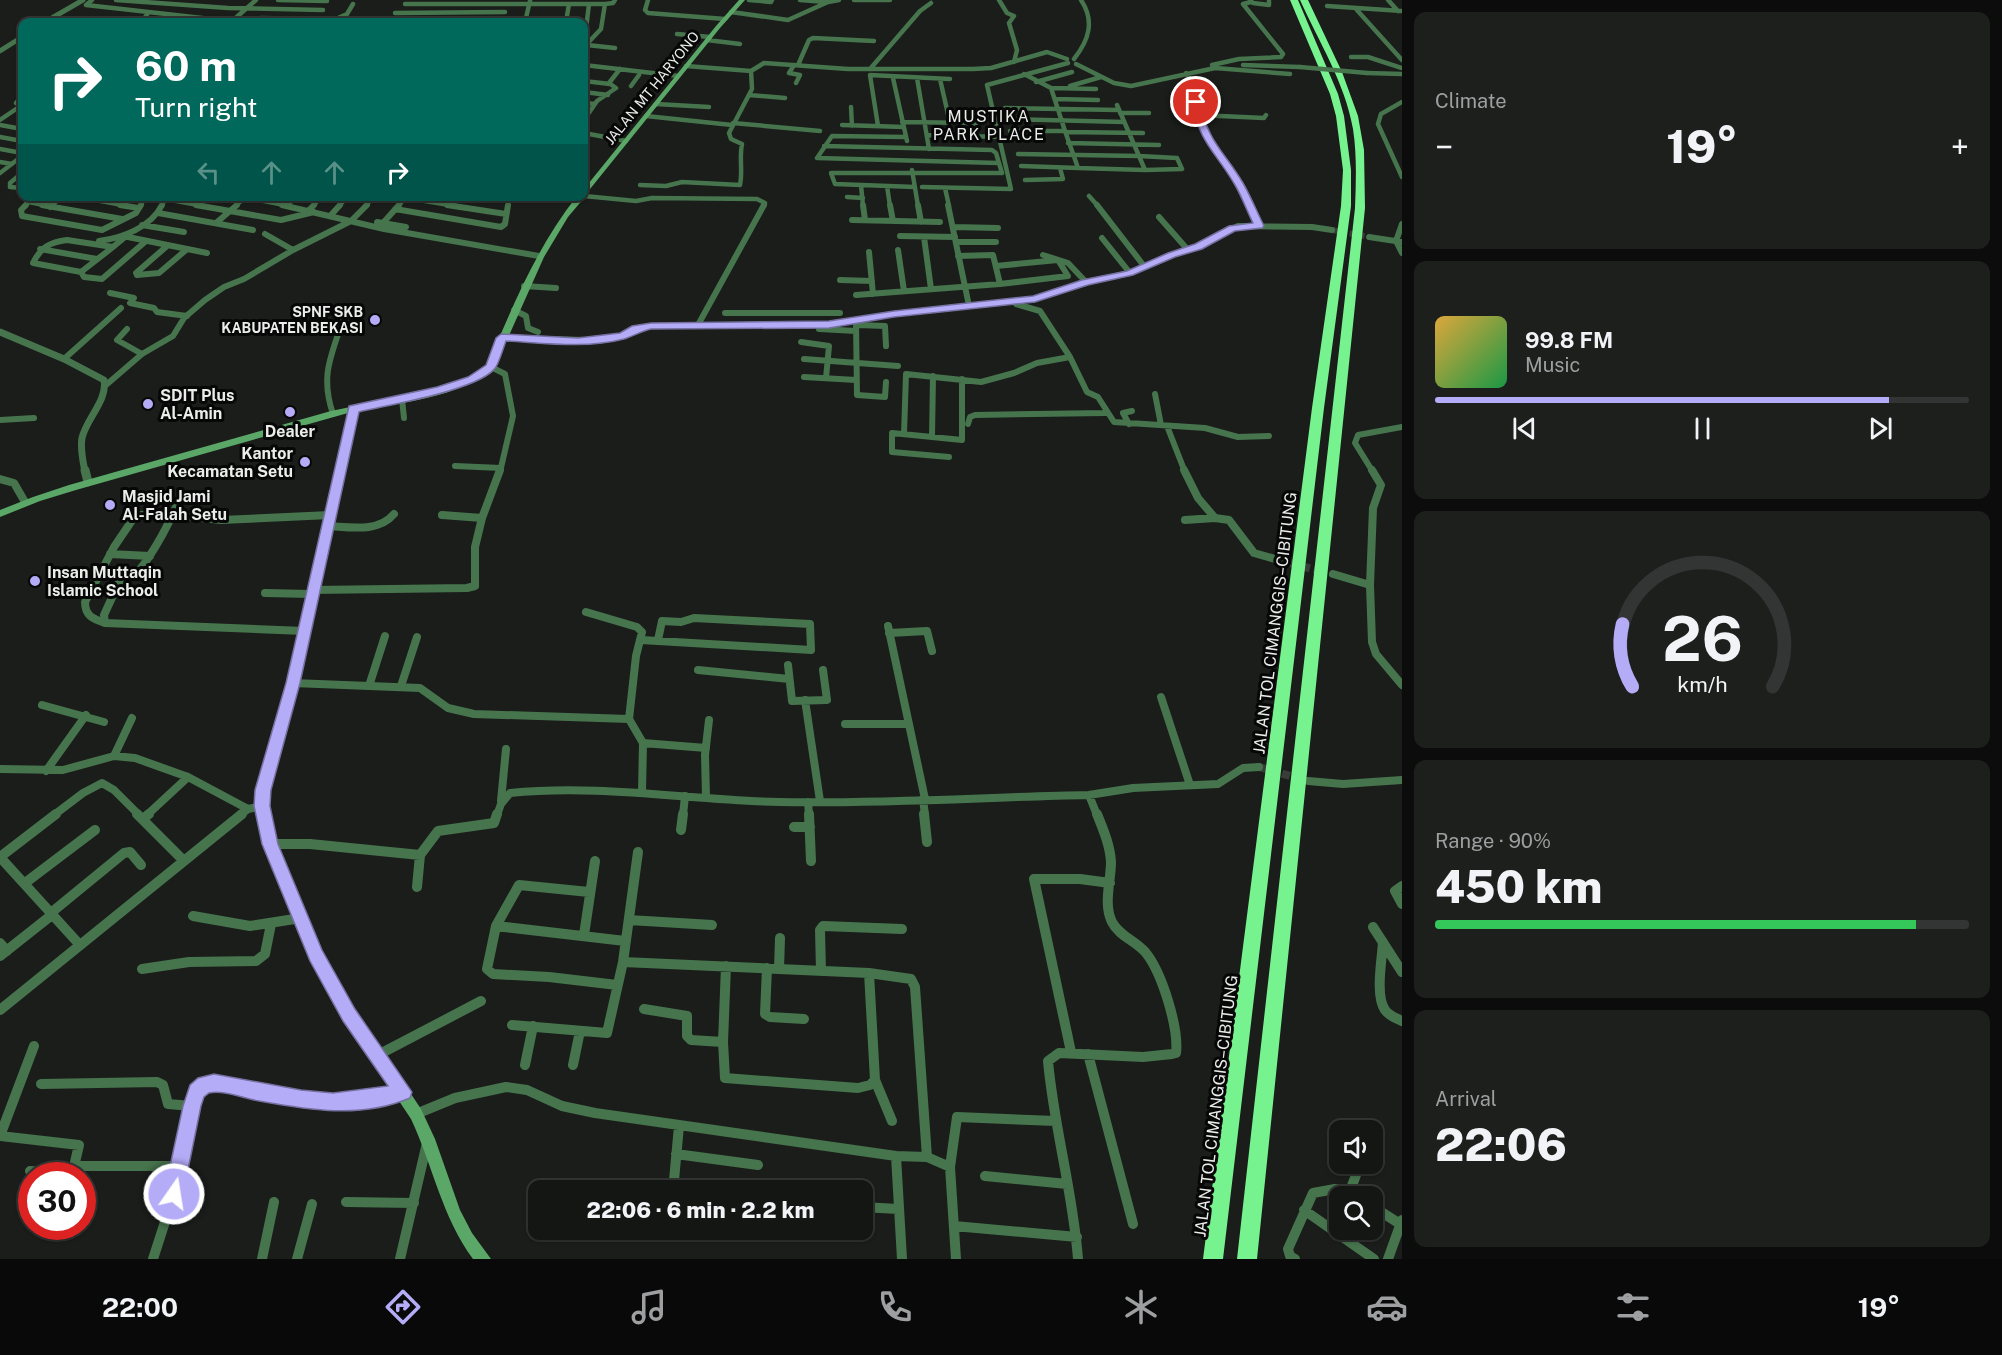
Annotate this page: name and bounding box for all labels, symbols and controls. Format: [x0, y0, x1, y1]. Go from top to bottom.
street label: JALAN MT HARYONO [602, 28, 702, 148]
text: 60 m [135, 41, 237, 90]
icon: right [36, 42, 114, 120]
pin [1170, 76, 1221, 127]
icon: arrive [1179, 85, 1212, 118]
text: Climate [1435, 89, 1507, 113]
text: Turn right [135, 91, 258, 123]
district label: MUSTIKA PARK PLACE [933, 107, 1045, 144]
text: 19° [1666, 120, 1738, 173]
text: − [1435, 128, 1453, 166]
text: + [1951, 128, 1969, 166]
icon: left [192, 156, 225, 189]
icon: ahead [255, 156, 288, 189]
icon: ahead [318, 156, 351, 189]
icon: right [381, 156, 414, 189]
place label: SPNF SKB KABUPATEN BEKASI [221, 304, 363, 336]
marker: SPNF SKB KABUPATEN BEKASI [368, 313, 382, 327]
text: 99.8 FM [1525, 327, 1613, 353]
text: Music [1525, 353, 1580, 377]
place label: SDIT Plus Al-Amin [160, 386, 234, 423]
marker: SDIT Plus Al-Amin [141, 397, 155, 411]
marker: Dealer [283, 405, 297, 419]
icon: previous [1508, 412, 1541, 445]
icon: pause [1686, 412, 1719, 445]
icon: next [1864, 412, 1897, 445]
place label: Dealer [265, 422, 316, 441]
place label: Kantor Kecamatan Setu [167, 444, 293, 481]
marker: Kantor Kecamatan Setu [298, 455, 312, 469]
place label: Masjid Jami Al-Falah Setu [122, 487, 227, 524]
street label: JALAN TOL CIMANGGIS–CIBITUNG [1249, 491, 1301, 755]
marker: Masjid Jami Al-Falah Setu [103, 498, 117, 512]
place label: Insan Muttaqin Islamic School [47, 563, 162, 600]
marker: Insan Muttaqin Islamic School [28, 574, 42, 588]
text: 26 [1662, 602, 1742, 675]
text: km/h [1677, 672, 1727, 697]
text: Range · 90% [1435, 829, 1551, 853]
text: 450 km [1435, 860, 1602, 913]
street label: JALAN TOL CIMANGGIS–CIBITUNG [1190, 974, 1242, 1238]
text: Arrival [1435, 1087, 1497, 1111]
text: 22:06 [1435, 1118, 1567, 1171]
map controls [1329, 1120, 1383, 1240]
button: sound [1329, 1120, 1383, 1174]
speed limit sign: 30 [18, 1162, 96, 1240]
position arrow [142, 1162, 206, 1226]
button: search [1329, 1186, 1383, 1240]
text: 22:06 · 6 min · 2.2 km [587, 1197, 814, 1223]
icon: directions [382, 1286, 424, 1328]
icon: music [628, 1286, 670, 1328]
icon: phone [874, 1286, 916, 1328]
icon: climate [1120, 1286, 1162, 1328]
icon: car [1366, 1286, 1408, 1328]
icon: filters [1612, 1286, 1654, 1328]
text: 22:00 [102, 1291, 178, 1323]
text: 19° [1858, 1291, 1900, 1323]

